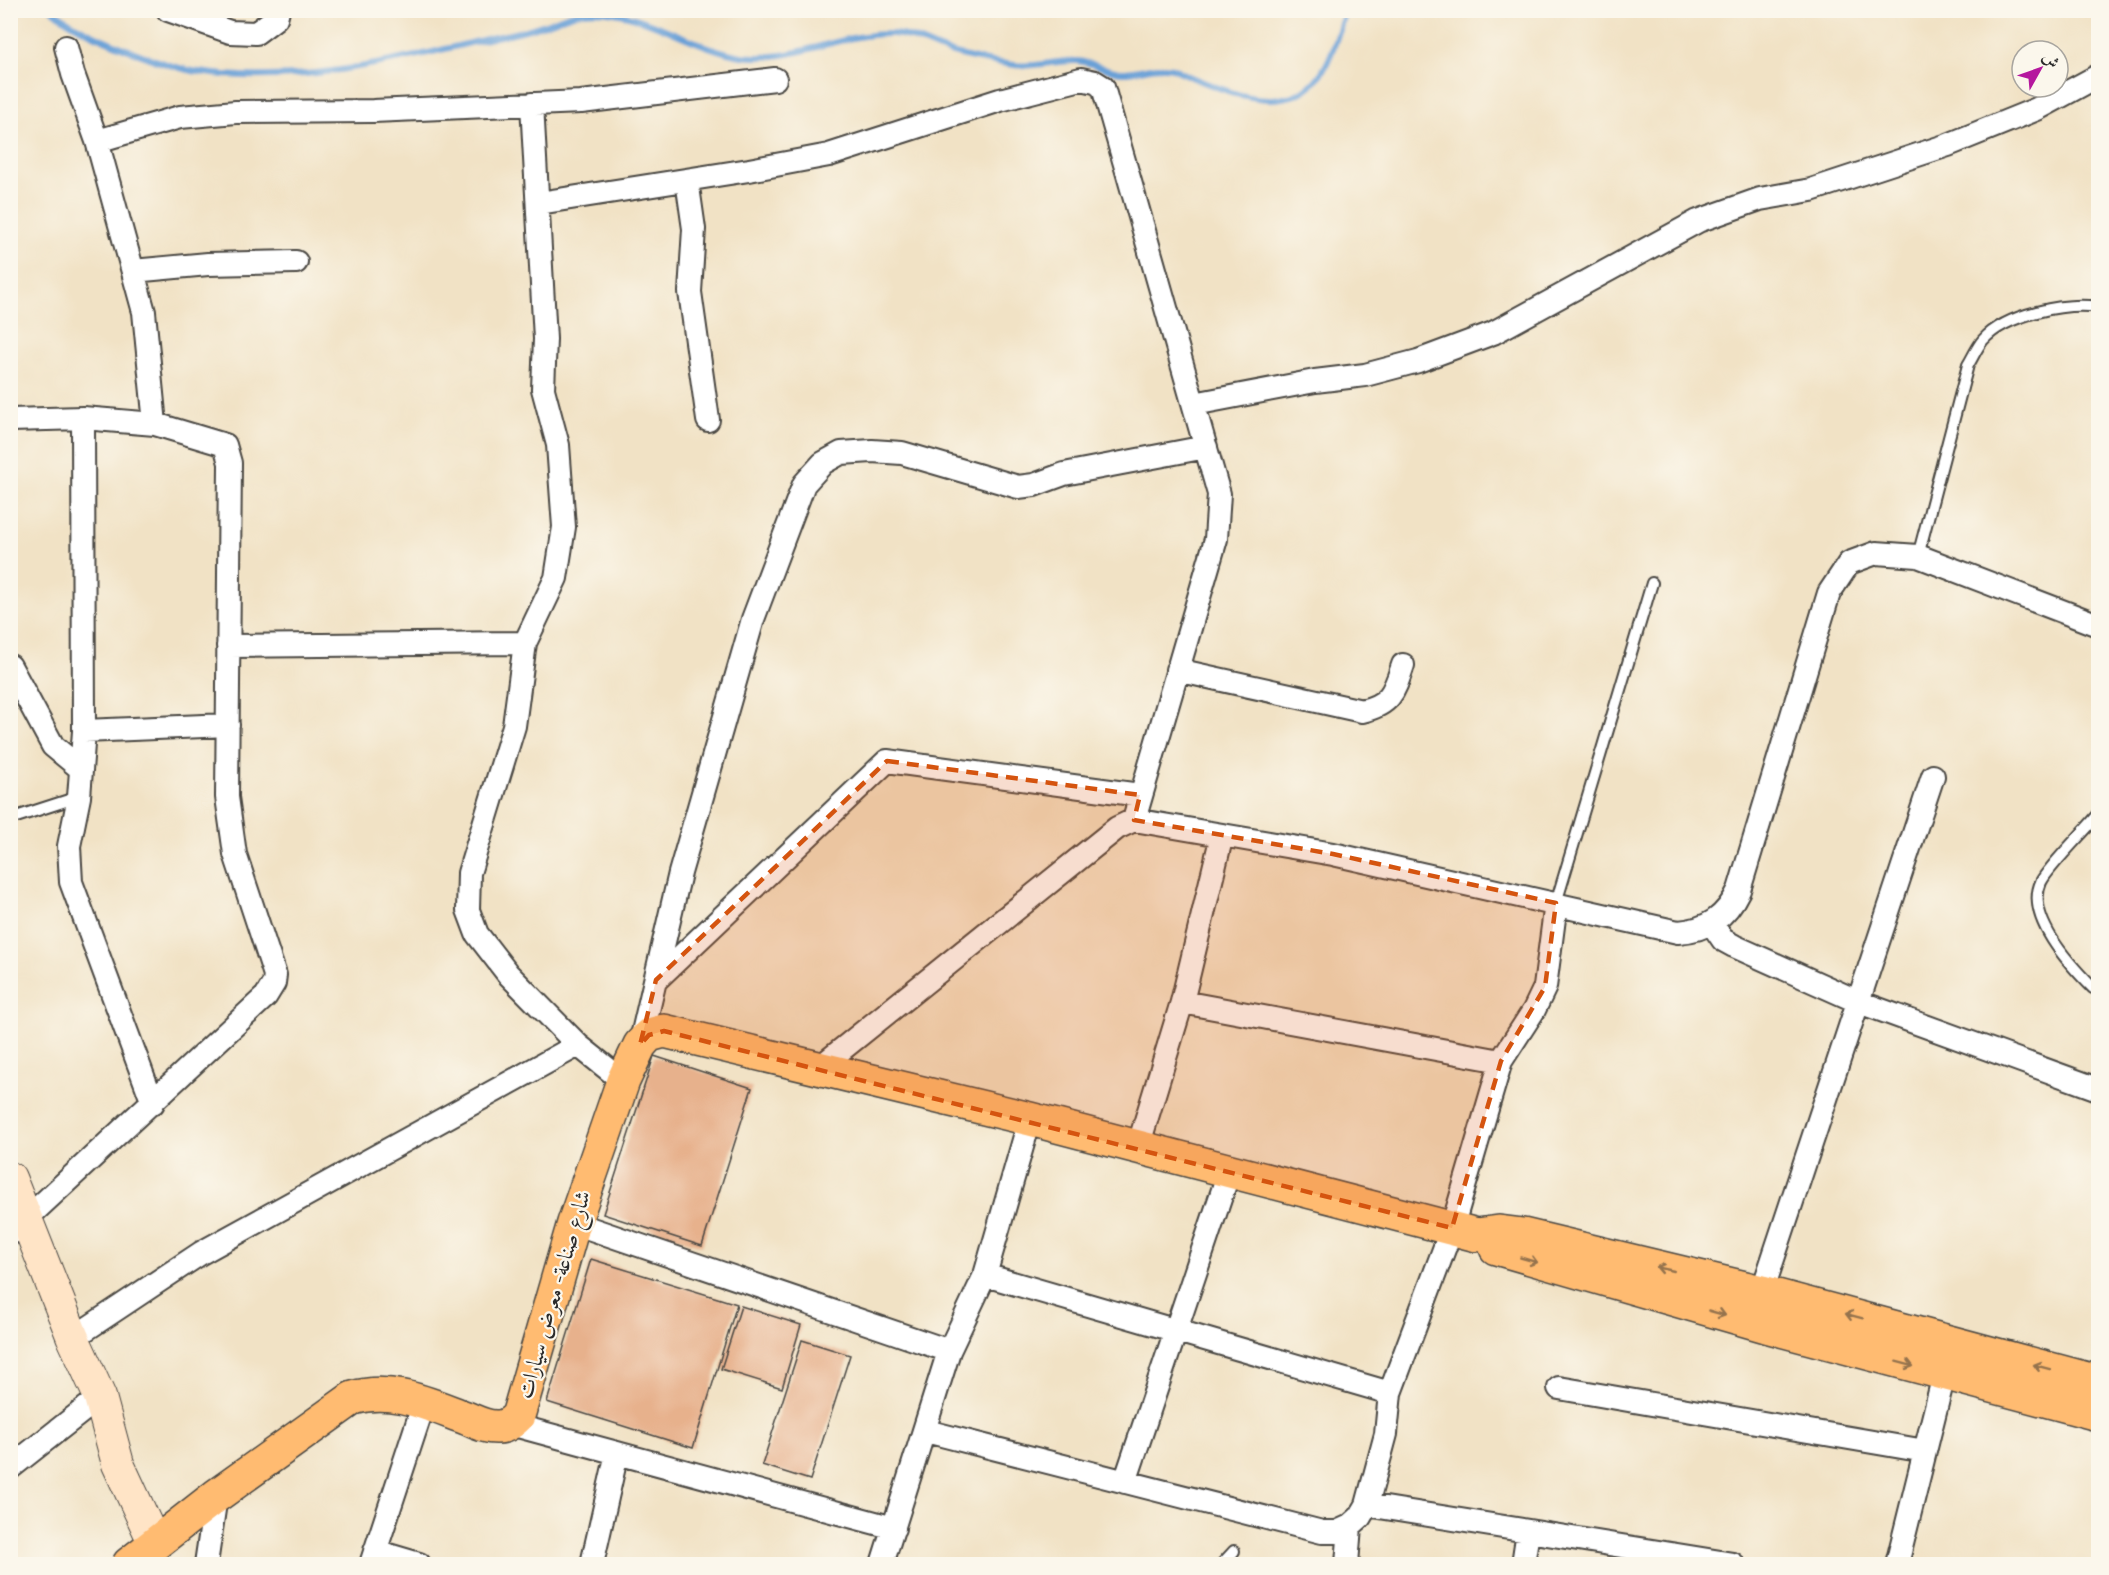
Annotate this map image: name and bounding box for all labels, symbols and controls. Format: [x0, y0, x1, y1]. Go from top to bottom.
north arrow [2010, 39, 2070, 99]
text: ش [2039, 49, 2061, 72]
street label: شارع صناعة- معرض سيارات [515, 1189, 601, 1403]
one-way arrow [1519, 1255, 1538, 1266]
one-way arrow [1655, 1262, 1674, 1274]
one-way arrow [1707, 1308, 1726, 1319]
one-way arrow [1845, 1310, 1864, 1321]
one-way arrow [1895, 1359, 1914, 1371]
one-way arrow [2033, 1361, 2052, 1372]

